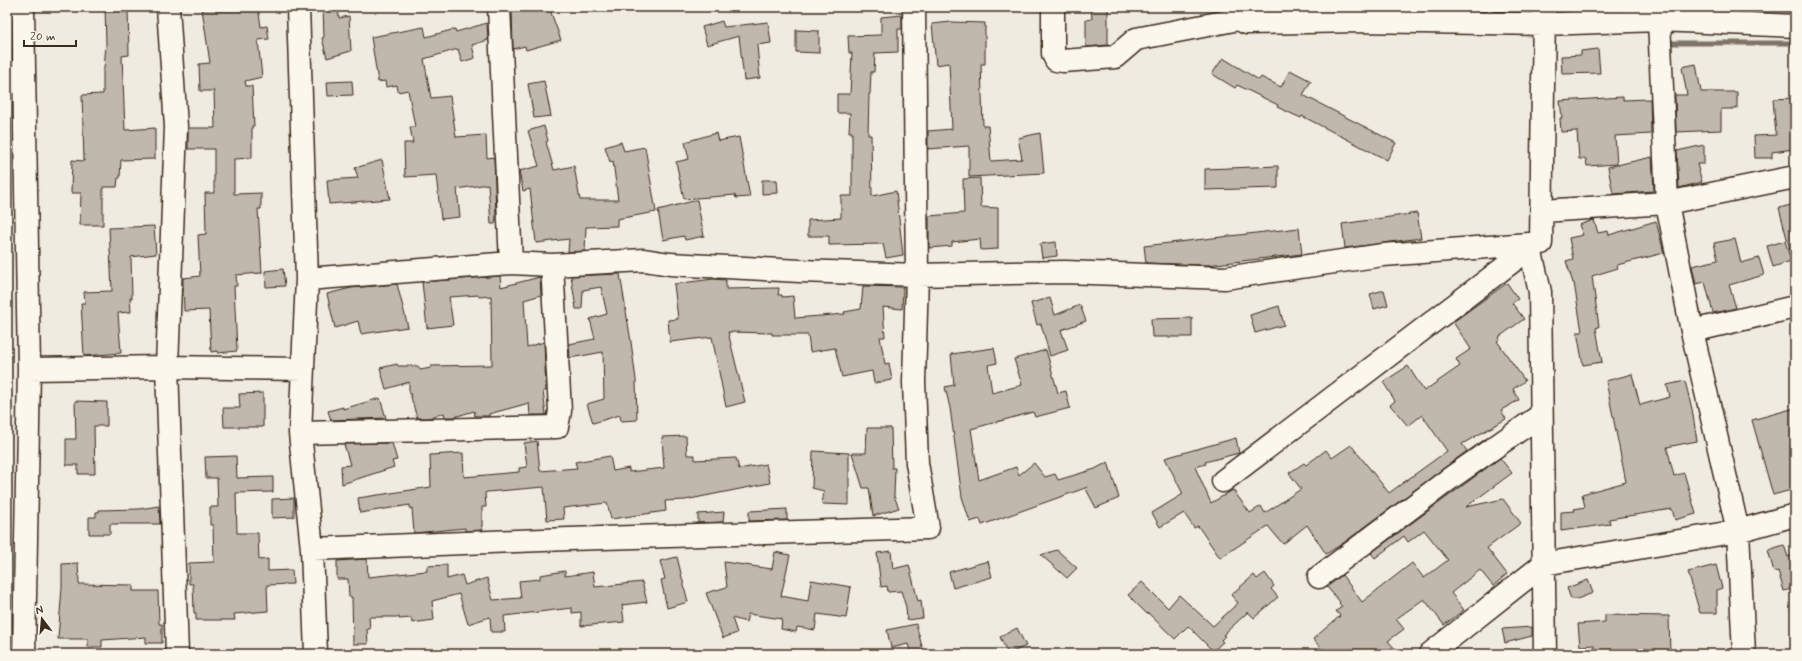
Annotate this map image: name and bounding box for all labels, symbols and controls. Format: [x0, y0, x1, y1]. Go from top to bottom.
scale bar [24, 22, 76, 48]
text: 20 m [30, 29, 56, 45]
north arrow [22, 599, 62, 639]
text: N [34, 603, 45, 618]

